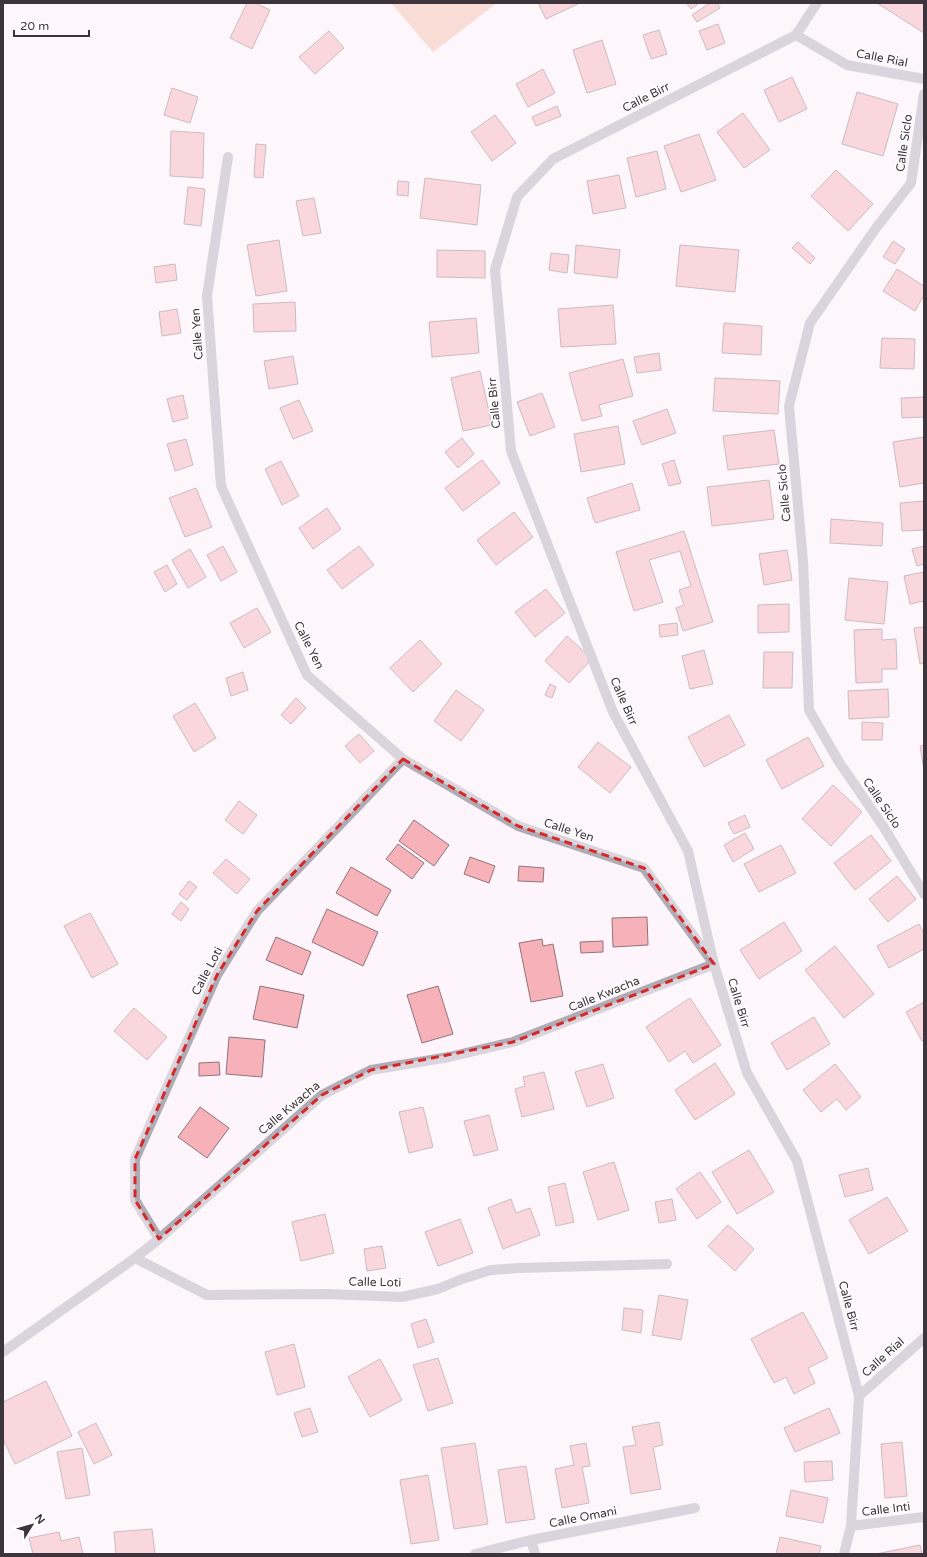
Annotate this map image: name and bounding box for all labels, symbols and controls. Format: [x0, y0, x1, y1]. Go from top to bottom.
scale bar [14, 12, 89, 38]
text: 20 m [20, 19, 49, 33]
street label: Calle Rial [855, 46, 909, 70]
street label: Calle Birr [620, 79, 672, 115]
street label: Calle Siclo [893, 113, 915, 173]
street label: Calle Yen [188, 308, 206, 360]
street label: Calle Birr [485, 376, 503, 429]
street label: Calle Siclo [775, 464, 793, 522]
street label: Calle Yen [291, 619, 327, 671]
street label: Calle Birr [607, 675, 641, 728]
street label: Calle Siclo [860, 775, 904, 831]
street label: Calle Yen [542, 815, 596, 845]
street label: Calle Loti [188, 944, 226, 998]
street label: Calle Kwacha [566, 973, 642, 1015]
street label: Calle Birr [725, 976, 753, 1030]
street label: Calle Kwacha [256, 1078, 322, 1138]
street label: Calle Loti [349, 1275, 401, 1289]
street label: Calle Birr [836, 1279, 863, 1333]
street label: Calle Rial [859, 1334, 907, 1380]
street label: Calle Inti [861, 1499, 911, 1519]
street label: Calle Omani [548, 1504, 618, 1530]
north arrow [12, 1505, 52, 1545]
text: N [32, 1512, 47, 1527]

